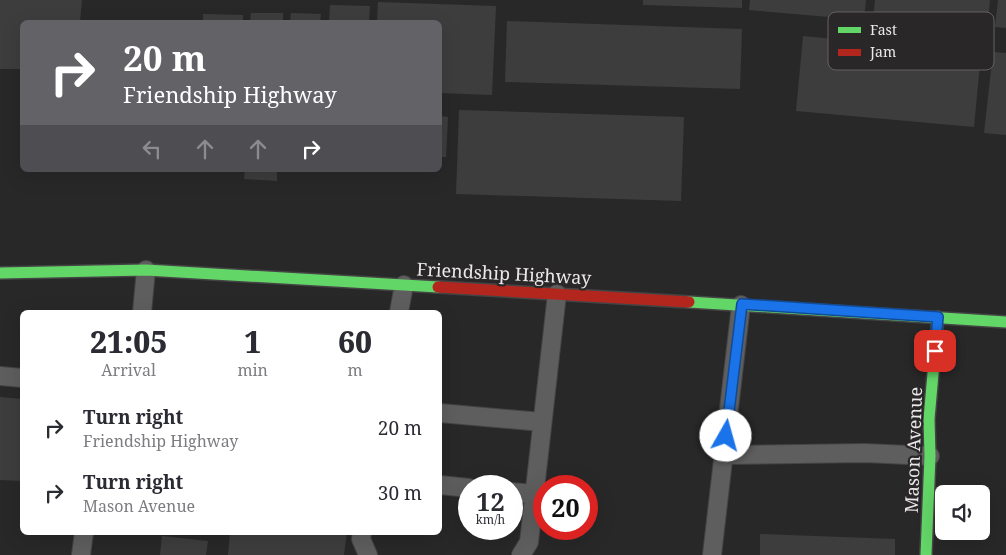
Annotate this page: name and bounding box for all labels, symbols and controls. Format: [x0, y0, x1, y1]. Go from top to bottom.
legend [828, 12, 994, 70]
text: Fast [870, 20, 897, 39]
text: 20 m [123, 34, 206, 81]
icon: right [40, 40, 105, 105]
text: Jam [869, 42, 896, 61]
text: Friendship Highway [123, 79, 337, 109]
icon: left [138, 135, 166, 163]
icon: ahead [191, 135, 219, 163]
icon: ahead [244, 135, 272, 163]
icon: right [297, 135, 325, 163]
street label: Friendship Highway [416, 256, 593, 290]
text: 21:05 [90, 321, 167, 362]
text: 1 [244, 321, 261, 362]
text: 60 [338, 321, 372, 362]
pin [914, 330, 956, 372]
icon: arrive [921, 337, 949, 365]
text: Arrival [101, 359, 156, 381]
text: min [237, 359, 268, 381]
text: m [347, 359, 363, 381]
street label: Mason Avenue [899, 387, 927, 513]
text: Turn right [83, 404, 183, 430]
position arrow [699, 409, 751, 461]
icon: right [40, 414, 68, 442]
text: 20 m [378, 415, 422, 441]
text: Friendship Highway [83, 430, 238, 452]
text: Turn right [83, 469, 183, 495]
speed limit sign: 20 [533, 475, 598, 540]
icon: right [40, 479, 68, 507]
text: 30 m [378, 480, 422, 506]
text: 12 [476, 484, 505, 518]
map controls [935, 485, 990, 540]
button: sound [935, 485, 990, 540]
text: Mason Avenue [83, 495, 195, 517]
text: km/h [476, 511, 505, 528]

